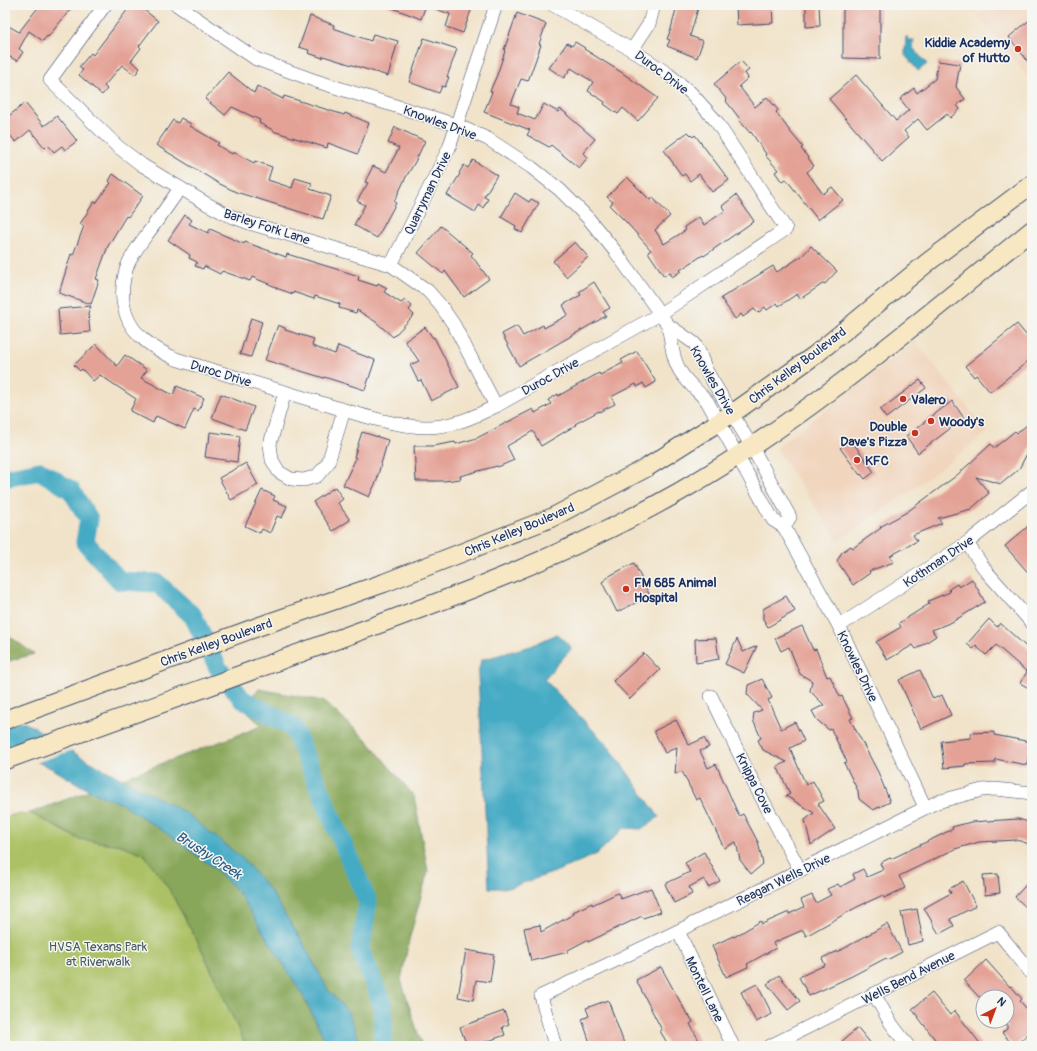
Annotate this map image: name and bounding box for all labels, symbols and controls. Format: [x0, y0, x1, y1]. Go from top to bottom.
place label: Kiddie Academy of Hutto [925, 35, 1010, 66]
marker: Kiddie Academy of Hutto [1013, 44, 1023, 54]
street label: Duroc Drive [631, 47, 692, 98]
street label: Knowles Drive [401, 102, 479, 144]
street label: Quarryman Drive [401, 149, 455, 238]
street label: Barley Fork Lane [222, 205, 312, 249]
street label: Chris Kelley Boulevard [746, 324, 850, 408]
street label: Knowles Drive [686, 343, 739, 418]
street label: Duroc Drive [519, 354, 582, 399]
street label: Duroc Drive [188, 357, 254, 391]
place label: Valero [911, 392, 946, 408]
marker: Valero [898, 394, 908, 404]
place label: Woody's [939, 414, 984, 430]
marker: Woody's [926, 416, 936, 426]
place label: Double Dave's Pizza [840, 419, 908, 450]
marker: Double Dave's Pizza [910, 428, 920, 438]
place label: KFC [865, 453, 889, 469]
marker: KFC [852, 455, 862, 465]
street label: Chris Kelley Boulevard [462, 500, 577, 560]
street label: Kothman Drive [900, 532, 977, 591]
place label: FM 685 Animal Hospital [634, 575, 716, 606]
marker: FM 685 Animal Hospital [621, 584, 631, 594]
street label: Chris Kelley Boulevard [158, 615, 274, 671]
street label: Knowles Drive [833, 628, 881, 705]
street label: Knippa Cove [732, 750, 776, 817]
water label: Brushy Creek [173, 828, 246, 884]
street label: Reagan Wells Drive [734, 850, 834, 910]
park label: HVSA Texans Park at Riverwalk [49, 939, 148, 970]
street label: Wells Bend Avenue [859, 947, 958, 1008]
street label: Montell Lane [681, 954, 727, 1025]
north arrow [975, 989, 1015, 1029]
text: N [994, 995, 1009, 1010]

